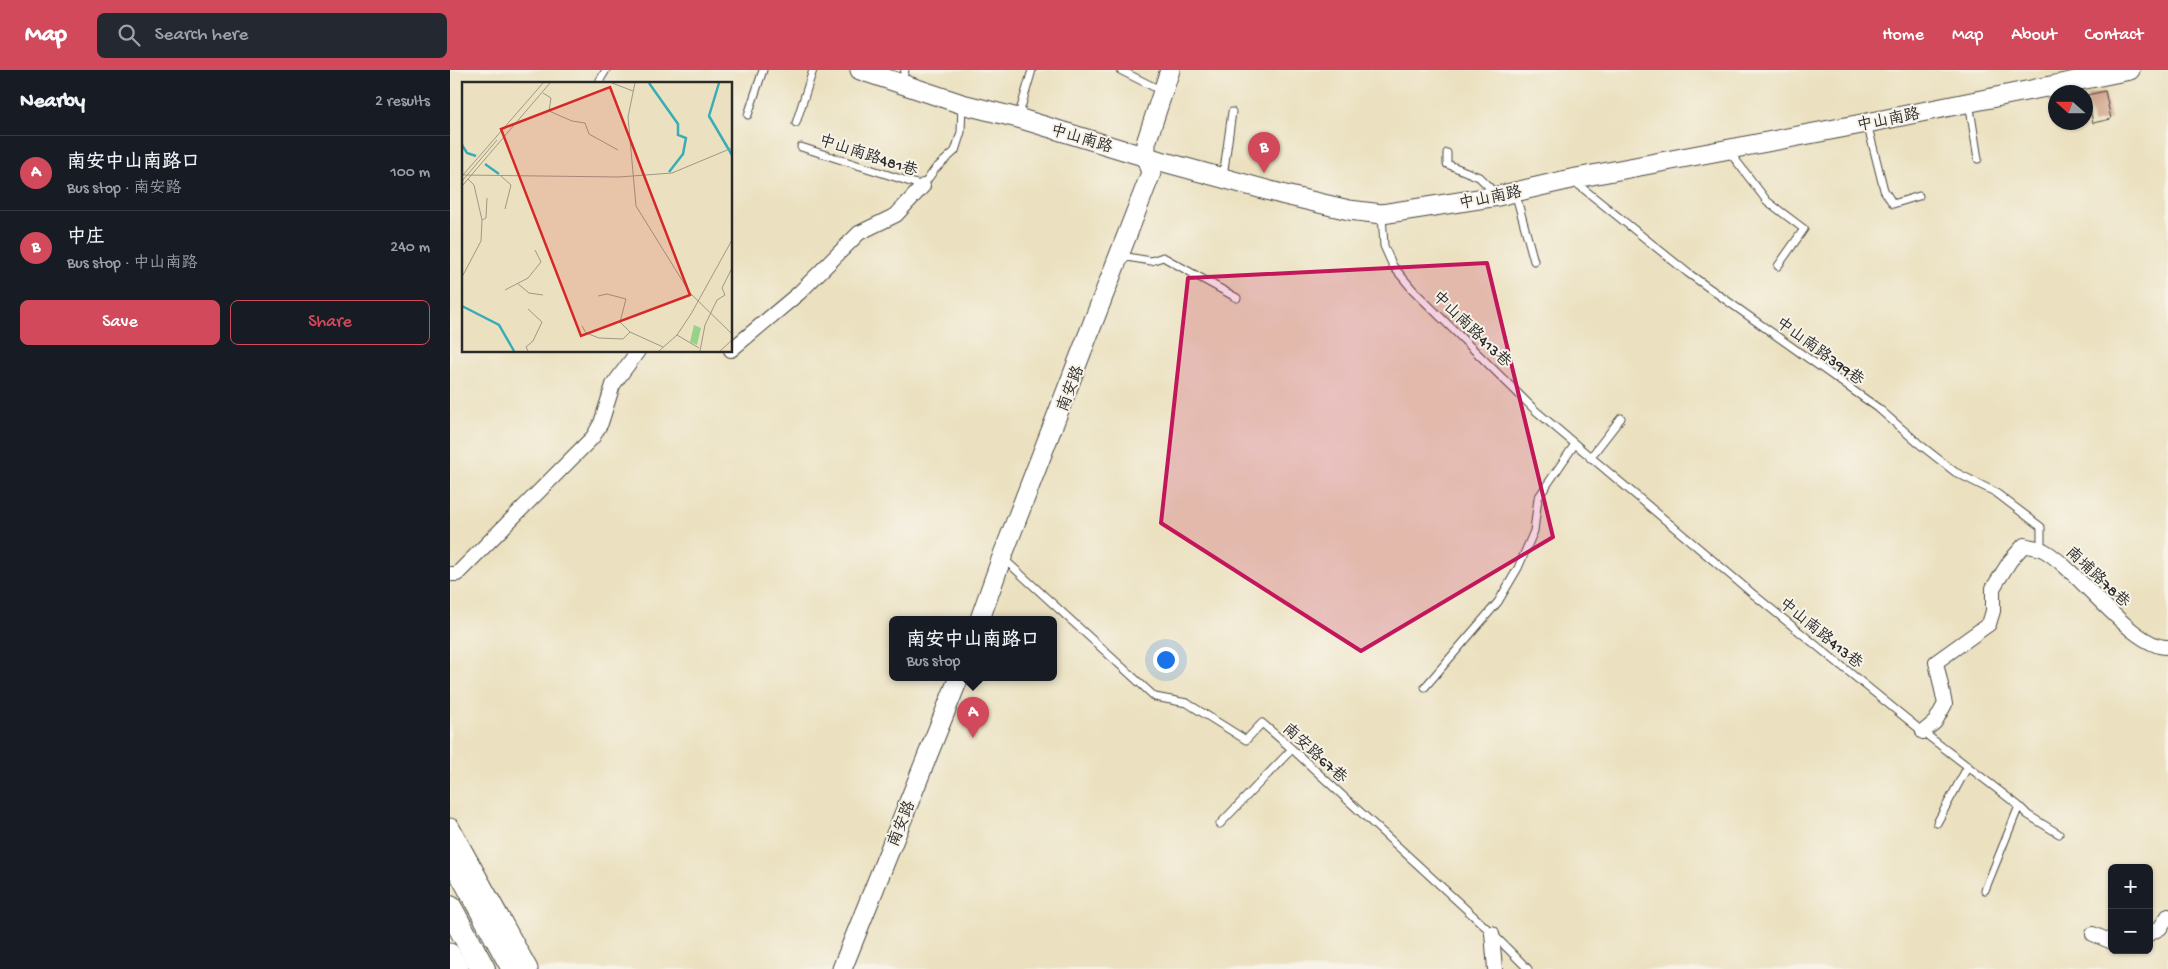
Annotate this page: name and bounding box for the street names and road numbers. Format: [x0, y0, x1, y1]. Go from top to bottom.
street label: 中山南路 [1855, 104, 1922, 137]
street label: 中山南路 [1048, 120, 1115, 159]
street label: 中山南路481巷 [816, 131, 920, 182]
street label: 中山南路 [1457, 182, 1524, 215]
street label: 中山南路413巷 [1427, 287, 1515, 373]
street label: 中山南路399巷 [1771, 313, 1868, 391]
street label: 南安路 [1053, 363, 1090, 415]
street label: 南埔路78巷 [2060, 542, 2134, 613]
street label: 中山南路413巷 [1774, 594, 1867, 674]
street label: 南安路67巷 [1277, 719, 1351, 789]
street label: 南安路 [884, 798, 921, 850]

